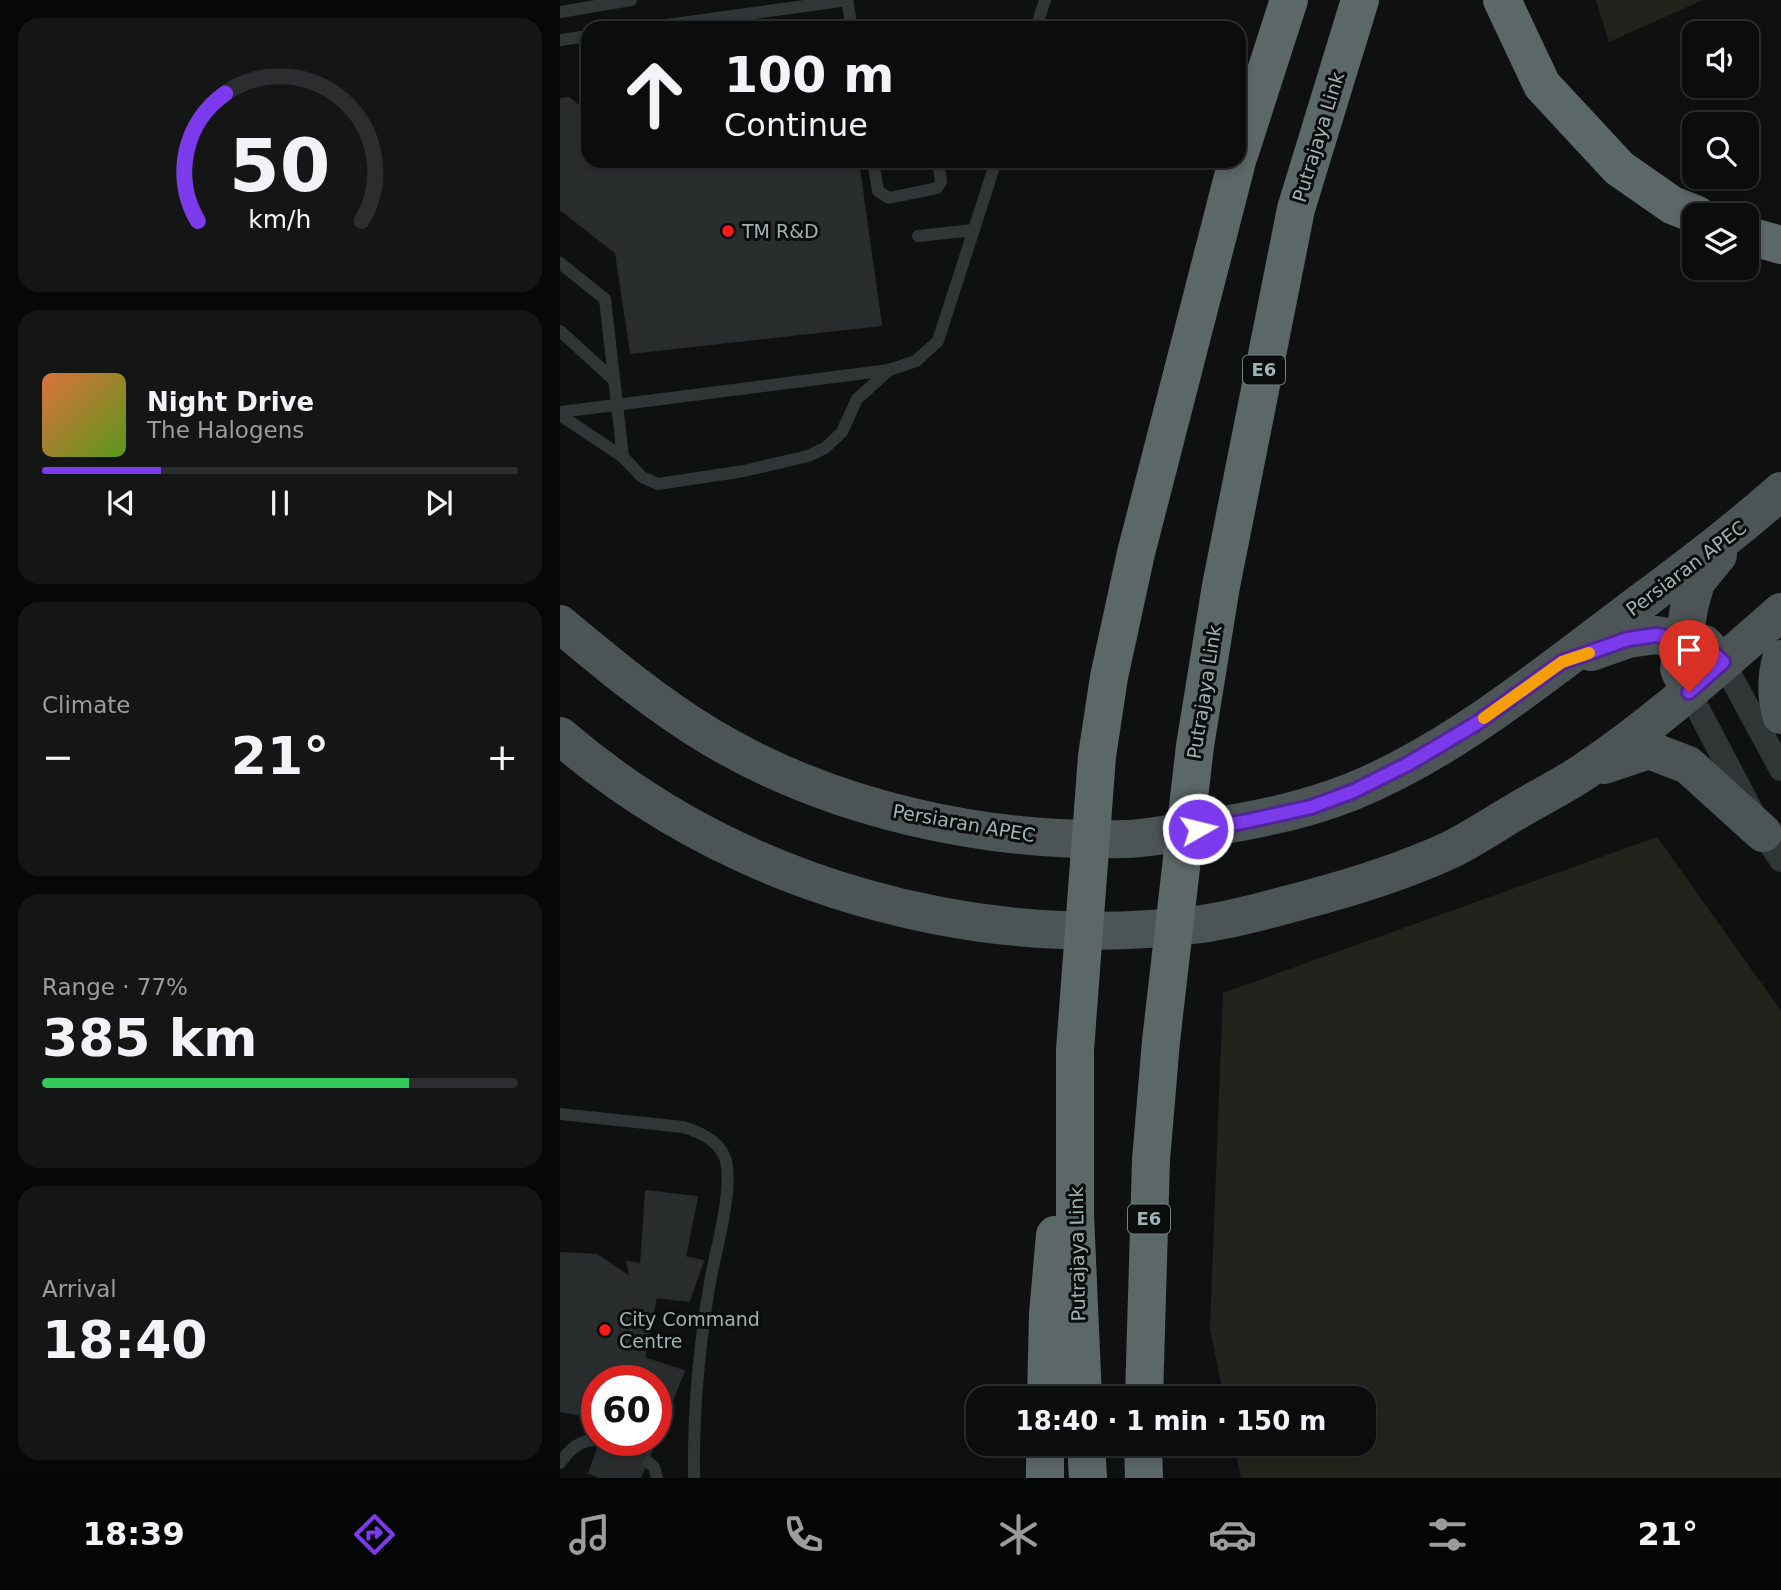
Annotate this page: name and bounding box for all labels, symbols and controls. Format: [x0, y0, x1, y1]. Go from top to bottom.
map controls [1682, 21, 1759, 280]
button: sound [1682, 21, 1759, 98]
text: 100 m [724, 47, 894, 104]
icon: ahead [609, 49, 700, 140]
street label: Putrajaya Link [1288, 69, 1348, 205]
text: Continue [724, 106, 868, 144]
button: search [1682, 112, 1759, 189]
text: 50 [229, 123, 331, 208]
button: layers [1682, 203, 1759, 280]
text: km/h [248, 205, 312, 234]
place label: TM R&D [741, 220, 819, 242]
marker: TM R&D [720, 223, 736, 239]
road number: E6 [1243, 356, 1285, 384]
text: Night Drive [147, 387, 314, 417]
text: The Halogens [147, 417, 304, 443]
icon: previous [102, 484, 140, 522]
icon: pause [261, 484, 299, 522]
icon: next [420, 484, 458, 522]
street label: Persiaran APEC [1622, 516, 1750, 620]
pin [1659, 620, 1719, 692]
street label: Putrajaya Link [1183, 624, 1225, 760]
icon: arrive [1670, 631, 1708, 669]
text: Climate [42, 692, 131, 718]
text: 21° [231, 726, 329, 786]
text: − [42, 735, 74, 779]
text: + [486, 735, 518, 779]
position arrow [1161, 792, 1235, 866]
street label: Persiaran APEC [891, 800, 1037, 846]
text: Range · 77% [42, 974, 188, 1000]
text: 385 km [42, 1008, 257, 1068]
street label: Putrajaya Link [1065, 1186, 1089, 1322]
road number: E6 [1128, 1204, 1170, 1234]
text: Arrival [42, 1276, 117, 1302]
place label: City Command Centre [619, 1308, 760, 1352]
text: 18:40 [42, 1310, 208, 1370]
marker: City Command Centre [597, 1322, 613, 1338]
speed limit sign: 60 [581, 1365, 672, 1456]
text: 18:40 · 1 min · 150 m [1016, 1406, 1326, 1436]
icon: directions [350, 1510, 399, 1559]
icon: music [565, 1510, 614, 1559]
icon: phone [779, 1510, 828, 1559]
icon: climate [994, 1510, 1043, 1559]
icon: car [1208, 1510, 1257, 1559]
icon: filters [1423, 1510, 1472, 1559]
text: 18:39 [83, 1515, 185, 1553]
text: 21° [1638, 1515, 1698, 1553]

